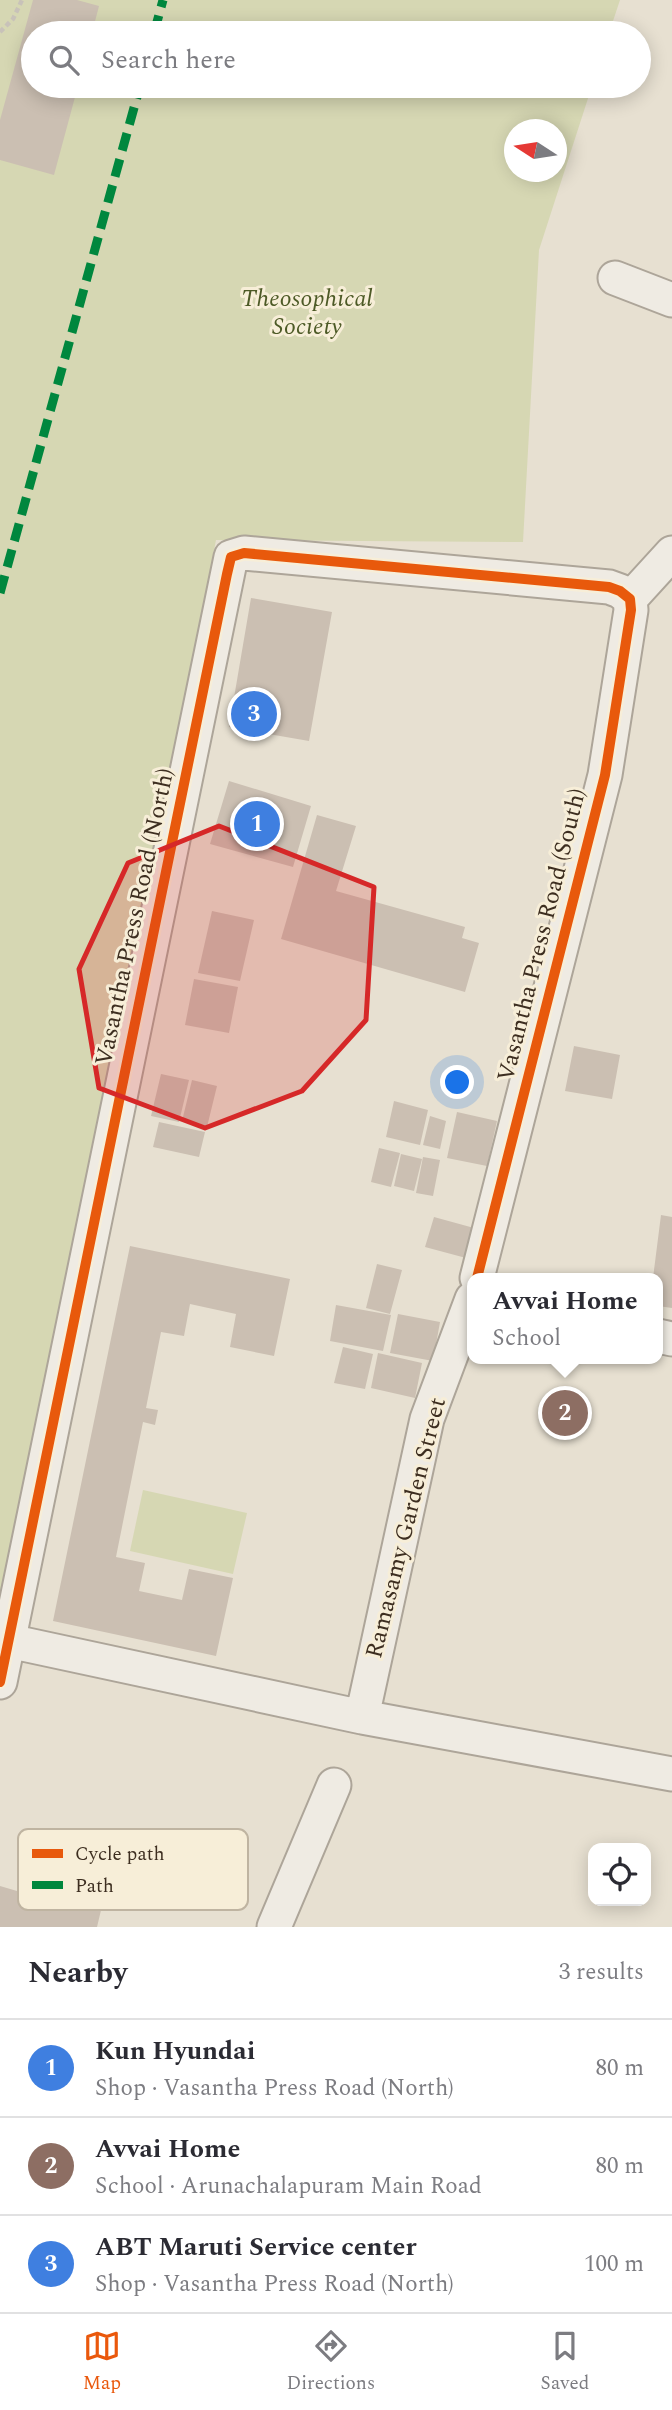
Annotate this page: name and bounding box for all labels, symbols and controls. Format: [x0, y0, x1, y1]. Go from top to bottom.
search box [21, 21, 651, 98]
text: Search here [101, 40, 236, 80]
icon: search [45, 41, 83, 79]
north arrow [504, 119, 567, 182]
park label: Theosophical Society [241, 281, 373, 345]
pin: 3 [231, 688, 277, 740]
street label: Vasantha Press Road (North) [86, 765, 184, 1069]
street label: Vasantha Press Road (South) [488, 785, 596, 1085]
pin: 1 [234, 798, 280, 850]
your location [440, 1065, 474, 1099]
popup [467, 1273, 663, 1364]
text: Avvai Home [492, 1281, 638, 1321]
text: School [492, 1321, 561, 1356]
pin: 2 [542, 1387, 588, 1439]
street label: Ramasamy Garden Street [356, 1394, 456, 1662]
legend [18, 1829, 248, 1910]
text: Cycle path [75, 1840, 165, 1869]
map controls [588, 1843, 651, 1906]
button: locate [588, 1843, 651, 1906]
text: Path [75, 1872, 114, 1901]
text: Nearby [28, 1950, 127, 1996]
text: 3 results [559, 1955, 644, 1990]
text: Kun Hyundai [95, 2031, 255, 2071]
text: 1 [45, 2051, 57, 2086]
text: 80 m [595, 2051, 644, 2086]
text: Shop · Vasantha Press Road (North) [95, 2071, 454, 2106]
text: Avvai Home [95, 2129, 240, 2169]
text: 2 [45, 2149, 57, 2184]
text: 80 m [595, 2149, 644, 2184]
text: School · Arunachalapuram Main Road [95, 2169, 482, 2204]
text: ABT Maruti Service center [95, 2227, 416, 2267]
text: 3 [45, 2247, 57, 2282]
text: 100 m [584, 2247, 644, 2282]
text: Shop · Vasantha Press Road (North) [95, 2267, 454, 2302]
tab: Map [83, 2327, 121, 2398]
tab: Directions [286, 2327, 375, 2398]
tab: Saved [541, 2327, 589, 2398]

